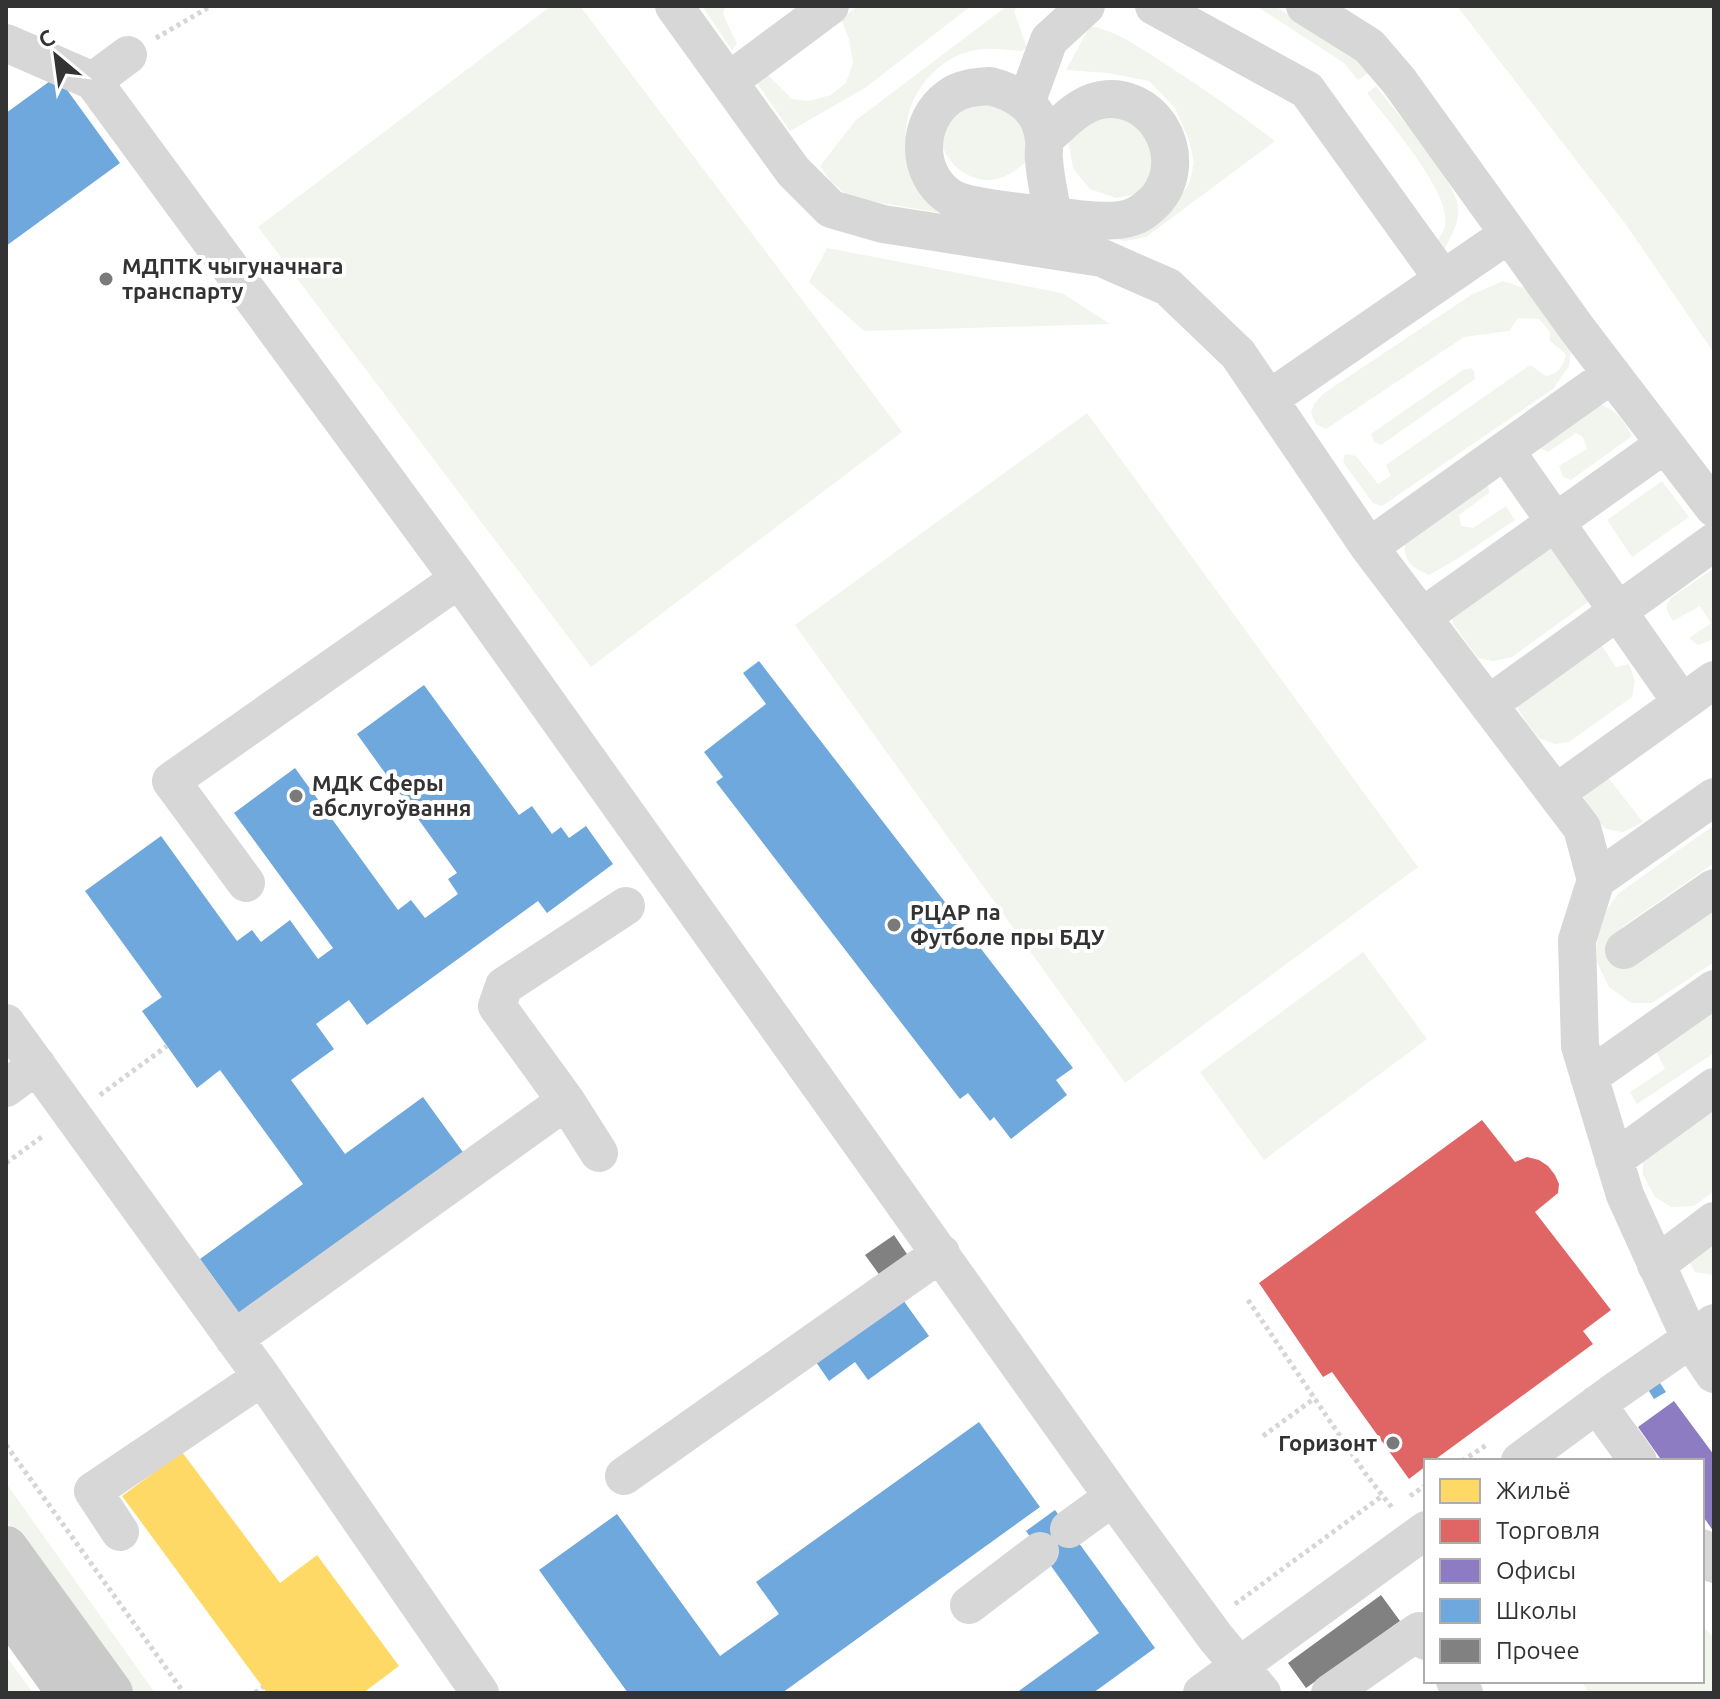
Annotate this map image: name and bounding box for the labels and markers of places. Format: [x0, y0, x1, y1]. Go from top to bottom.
place label: МДПТК чыгуначнага транспарту [122, 253, 344, 303]
marker: МДПТК чыгуначнага транспарту [97, 270, 115, 288]
place label: МДК Сферы абслугоўвання [312, 770, 471, 820]
marker: МДК Сферы абслугоўвання [287, 787, 305, 805]
place label: РЦАР па Футболе пры БДУ [910, 899, 1105, 949]
marker: РЦАР па Футболе пры БДУ [885, 916, 903, 934]
place label: Горизонт [1278, 1430, 1377, 1455]
marker: Горизонт [1384, 1434, 1402, 1452]

